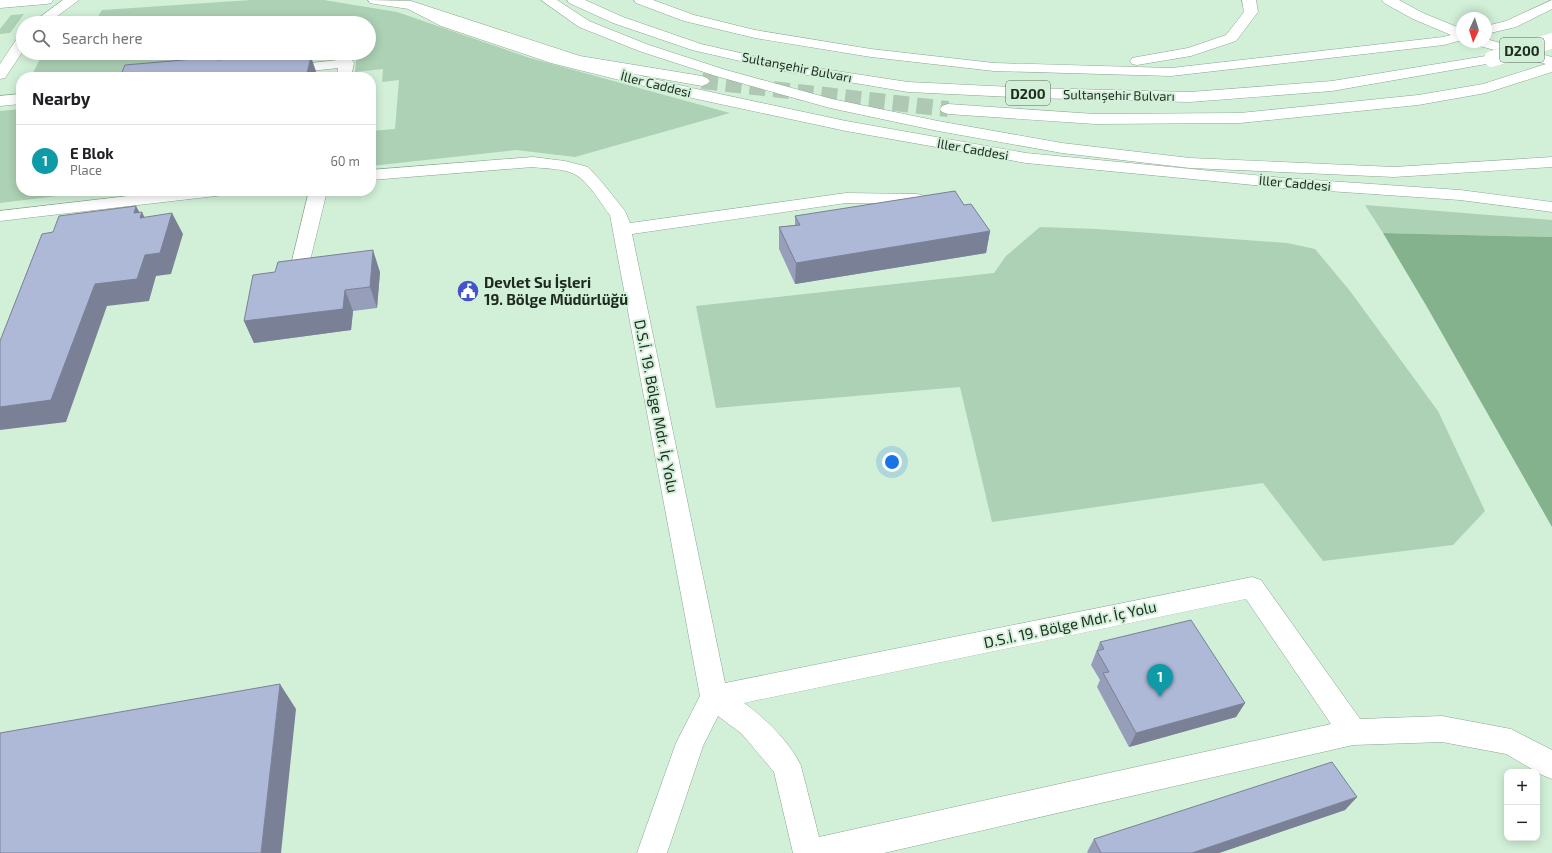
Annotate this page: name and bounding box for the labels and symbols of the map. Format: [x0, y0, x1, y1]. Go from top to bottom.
north arrow [1456, 12, 1492, 48]
road number: D200 [1500, 38, 1544, 62]
street label: Sultanşehir Bulvarı [740, 48, 853, 86]
street label: İller Caddesi [619, 68, 693, 100]
road number: D200 [1006, 81, 1050, 105]
street label: Sultanşehir Bulvarı [1063, 86, 1175, 105]
street label: İller Caddesi [936, 135, 1010, 163]
street label: İller Caddesi [1258, 172, 1332, 194]
place label: Devlet Su İşleri 19. Bölge Müdürlüğü [484, 273, 628, 308]
public building icon: Devlet Su İşleri 19. Bölge Müdürlüğü [455, 278, 481, 304]
street label: D.S.İ. 19. Bölge Mdr. İç Yolu [630, 318, 683, 494]
your location [882, 452, 902, 472]
street label: D.S.İ. 19. Bölge Mdr. İç Yolu [982, 597, 1158, 652]
pin: 1 [1147, 664, 1173, 697]

